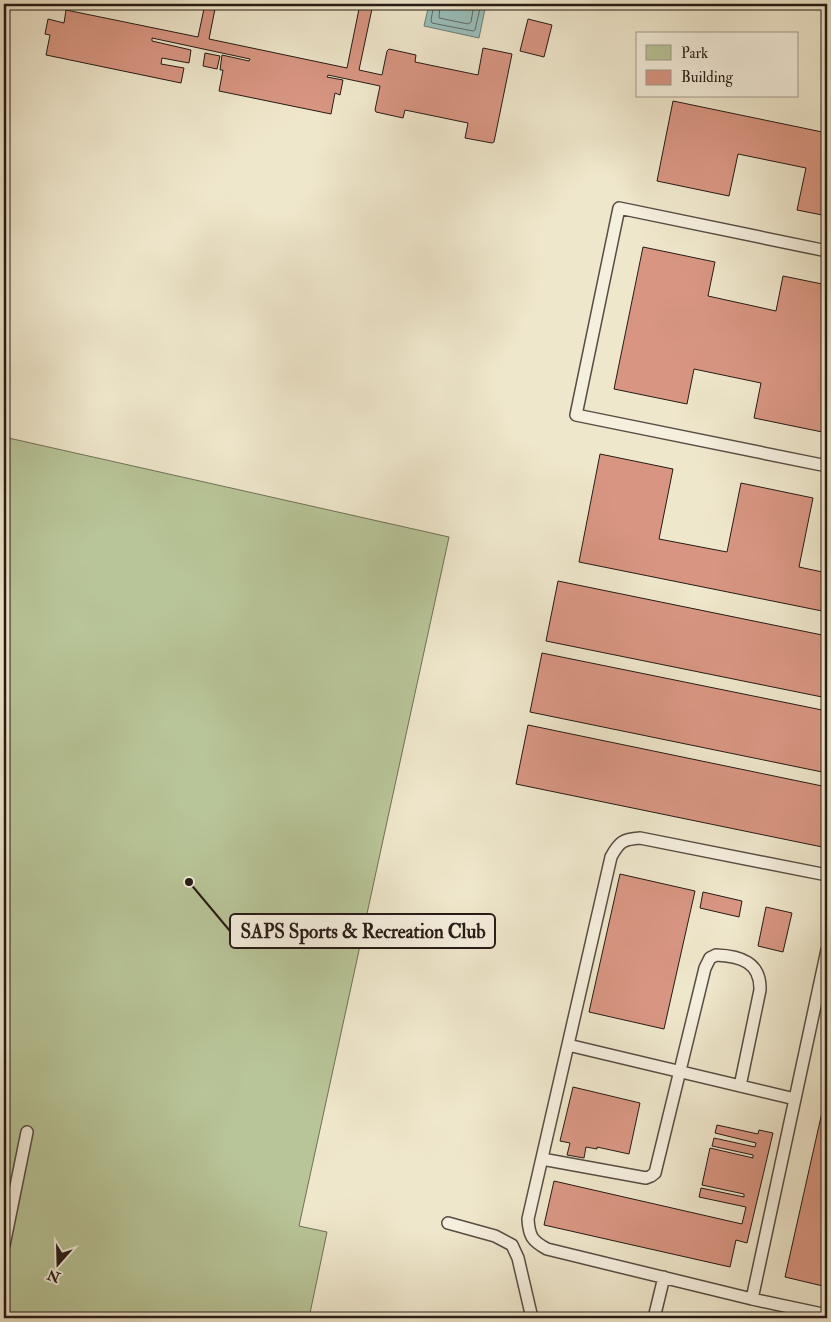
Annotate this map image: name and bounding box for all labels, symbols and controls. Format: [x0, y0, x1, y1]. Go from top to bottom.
legend [636, 32, 798, 98]
text: Park [681, 44, 708, 63]
text: Building [681, 68, 733, 87]
callout: SAPS Sports & Recreation Club [230, 914, 495, 948]
text: SAPS Sports & Recreation Club [241, 920, 486, 945]
north arrow [32, 1240, 82, 1290]
text: N [44, 1265, 63, 1286]

